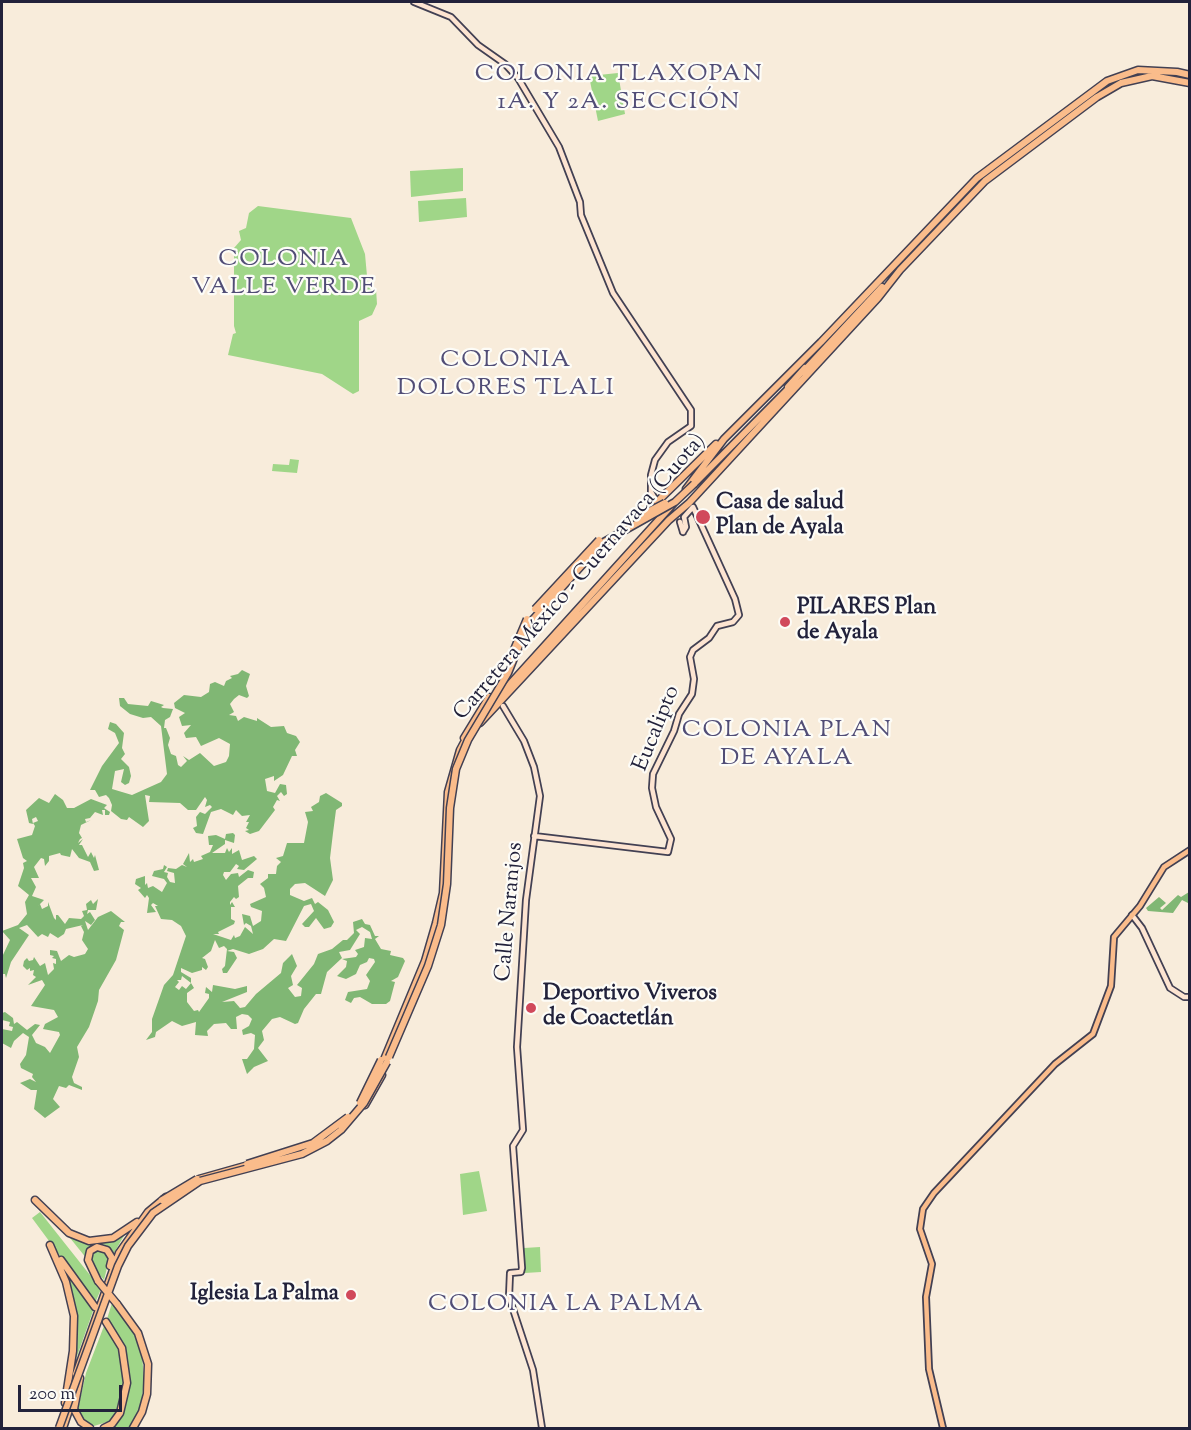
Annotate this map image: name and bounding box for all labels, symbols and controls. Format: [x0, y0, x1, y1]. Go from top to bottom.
district label: COLONIA TLAXOPAN 1A. Y 2A. SECCIÓN [475, 62, 763, 118]
district label: COLONIA VALLE VERDE [191, 247, 377, 303]
district label: COLONIA DOLORES TLALI [397, 348, 615, 404]
street label: Carretera México - Cuernavaca (Cuota) [449, 429, 713, 727]
place label: Casa de salud Plan de Ayala [716, 491, 844, 542]
marker: Casa de salud Plan de Ayala [694, 508, 712, 526]
place label: PILARES Plan de Ayala [797, 596, 936, 648]
marker: PILARES Plan de Ayala [778, 615, 792, 629]
street label: Eucalipto [629, 682, 687, 776]
district label: COLONIA PLAN DE AYALA [682, 718, 892, 774]
street label: Calle Naranjos [492, 841, 530, 983]
place label: Deportivo Viveros de Coactetlán [543, 982, 717, 1034]
marker: Deportivo Viveros de Coactetlán [524, 1001, 538, 1015]
place label: Iglesia La Palma [190, 1282, 339, 1308]
marker: Iglesia La Palma [344, 1288, 358, 1302]
district label: COLONIA LA PALMA [428, 1292, 704, 1320]
scale bar [21, 1373, 124, 1411]
text: 200 m [29, 1382, 75, 1408]

